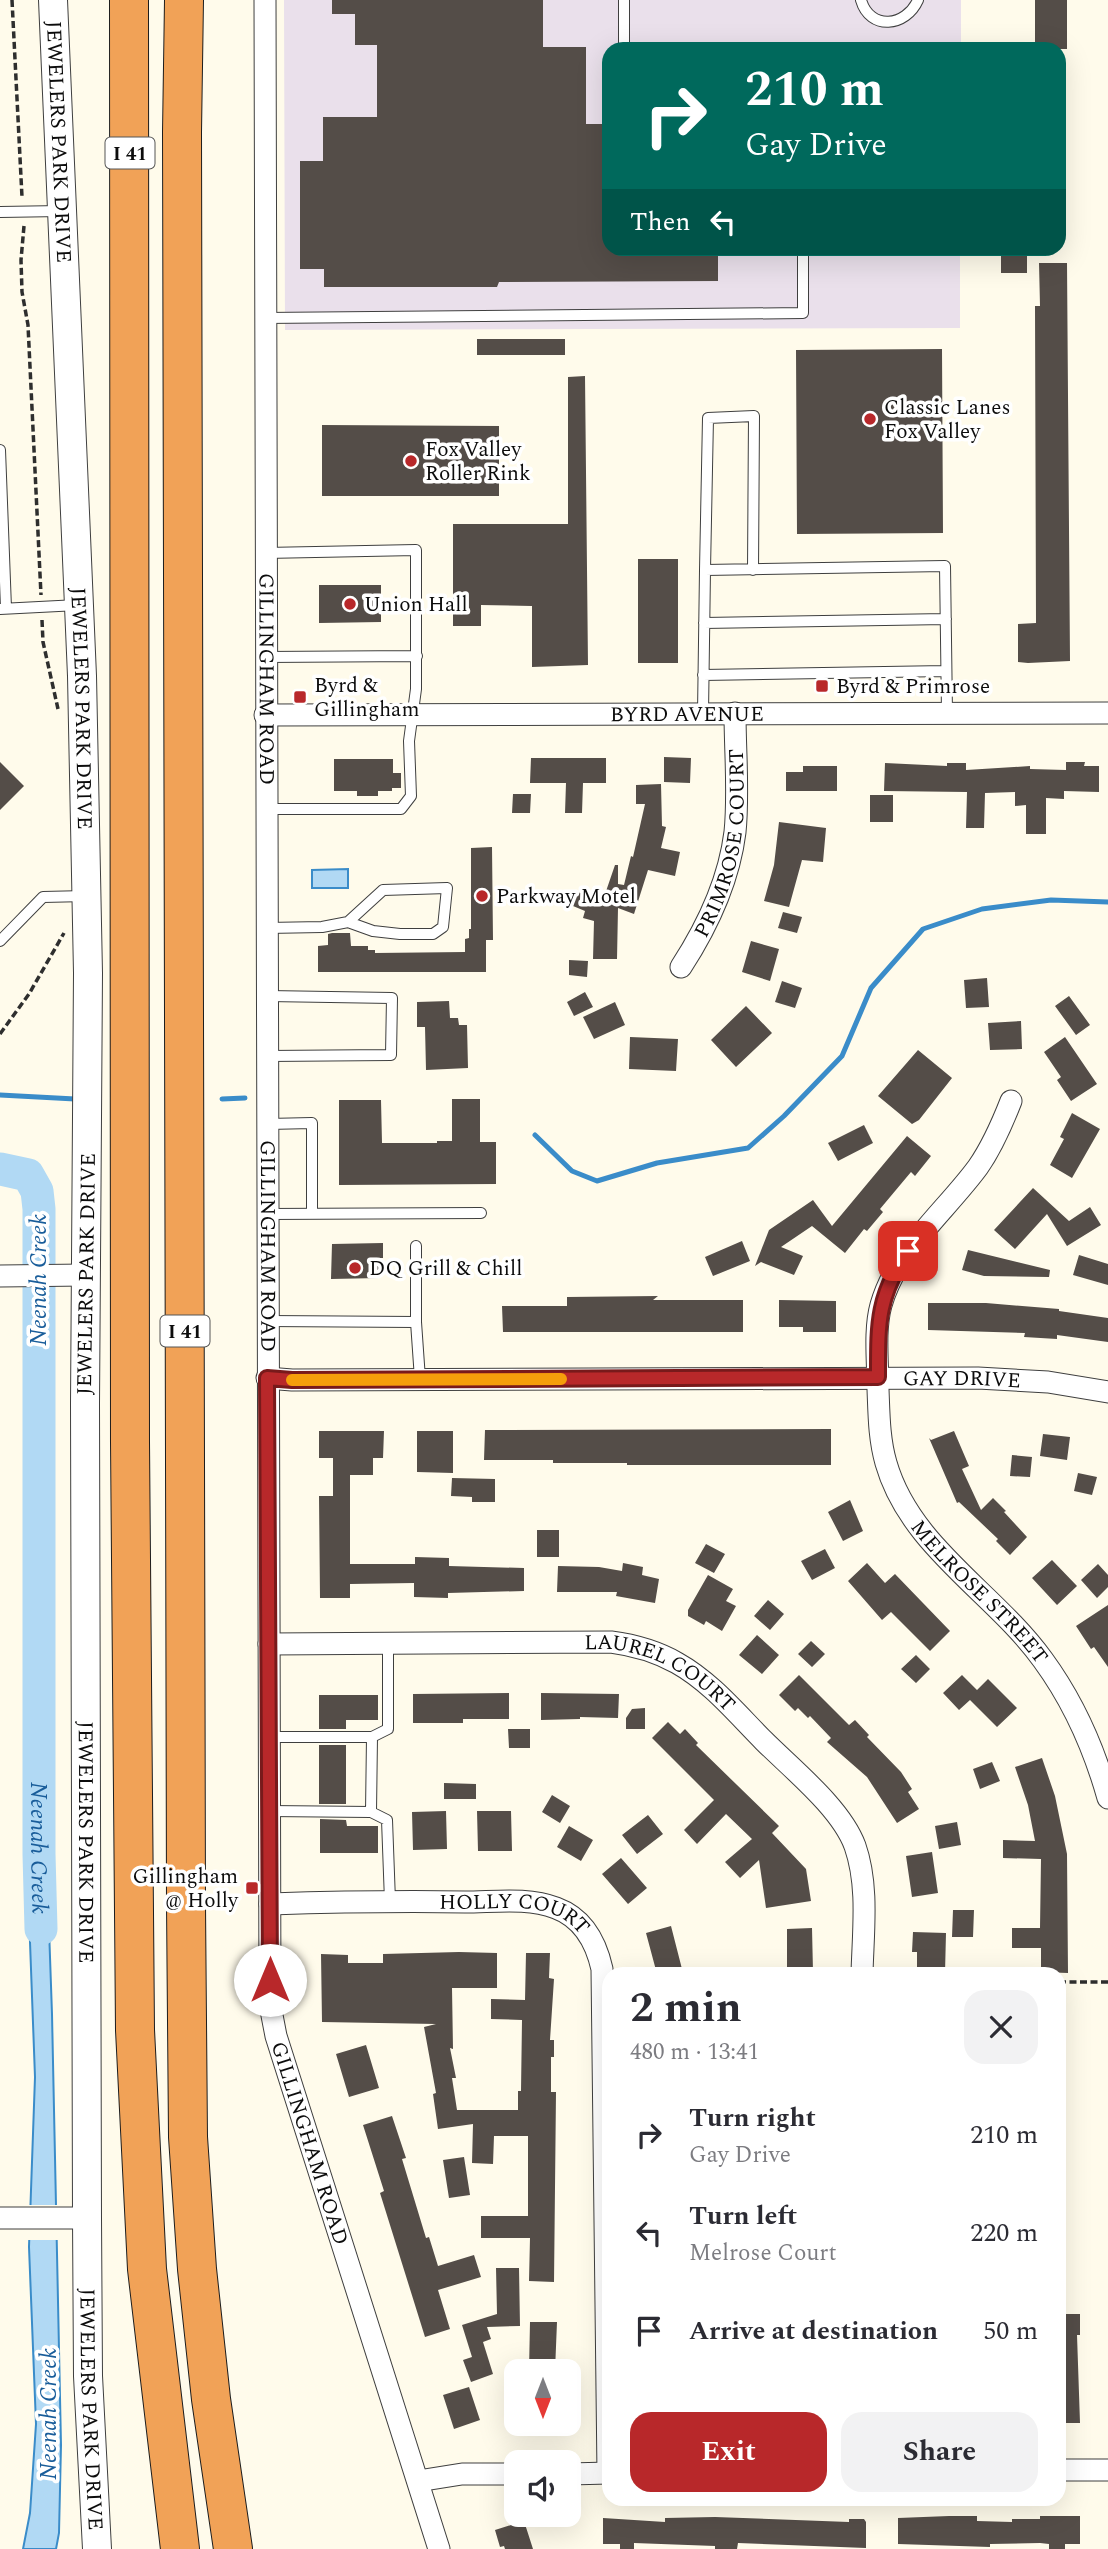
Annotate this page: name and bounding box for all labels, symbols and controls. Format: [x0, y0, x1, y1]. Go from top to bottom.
street label: JEWELERS PARK DRIVE [37, 20, 79, 264]
text: 210 m [745, 53, 884, 128]
icon: right [630, 70, 721, 161]
text: Gay Drive [745, 121, 887, 170]
road number: I 41 [106, 138, 154, 168]
text: Then [630, 202, 690, 242]
icon: left [704, 203, 742, 241]
place label: Classic Lanes Fox Valley [884, 392, 1011, 448]
marker: Classic Lanes Fox Valley [862, 411, 878, 427]
place label: Fox Valley Roller Rink [425, 434, 531, 490]
marker: Fox Valley Roller Rink [403, 453, 419, 469]
street label: GILLINGHAM ROAD [249, 573, 282, 785]
street label: JEWELERS PARK DRIVE [61, 587, 100, 830]
place label: Union Hall [364, 589, 468, 621]
marker: Union Hall [342, 596, 358, 612]
place label: Byrd & Gillingham [314, 670, 419, 726]
place label: Byrd & Primrose [836, 671, 990, 703]
marker: Byrd & Primrose [814, 678, 830, 694]
marker: Byrd & Gillingham [292, 689, 308, 705]
street label: BYRD AVENUE [610, 699, 764, 731]
street label: PRIMROSE COURT [686, 748, 754, 944]
place label: Parkway Motel [496, 881, 636, 913]
marker: Parkway Motel [474, 888, 490, 904]
street label: GILLINGHAM ROAD [251, 1140, 283, 1352]
street label: JEWELERS PARK DRIVE [69, 1153, 105, 1395]
water label: Neenah Creek [22, 1214, 57, 1346]
pin [878, 1221, 938, 1281]
icon: arrive [889, 1232, 927, 1270]
place label: DQ Grill & Chill [369, 1253, 522, 1285]
marker: DQ Grill & Chill [347, 1260, 363, 1276]
road number: I 41 [160, 1316, 210, 1346]
street label: GAY DRIVE [903, 1363, 1022, 1397]
street label: MELROSE STREET [902, 1513, 1056, 1671]
street label: LAUREL COURT [584, 1627, 743, 1720]
street label: JEWELERS PARK DRIVE [69, 1721, 101, 1964]
water label: Neenah Creek [20, 1782, 57, 1915]
place label: Gillingham @ Holly [133, 1861, 239, 1917]
marker: Gillingham @ Holly [244, 1880, 260, 1896]
street label: HOLLY COURT [439, 1886, 597, 1942]
position arrow [233, 1943, 307, 2017]
text: 2 min [630, 1977, 742, 2040]
button: close [964, 1990, 1038, 2064]
text: 480 m · 13:41 [630, 2035, 759, 2070]
street label: GILLINGHAM ROAD [262, 2038, 356, 2249]
text: Turn right [689, 2098, 816, 2138]
text: 210 m [970, 2115, 1038, 2155]
icon: right [630, 2116, 668, 2154]
text: Gay Drive [689, 2138, 791, 2173]
text: Turn left [689, 2196, 797, 2236]
text: 220 m [970, 2213, 1038, 2253]
icon: left [630, 2214, 668, 2252]
text: Melrose Court [689, 2236, 837, 2271]
street label: JEWELERS PARK DRIVE [70, 2288, 111, 2531]
text: Arrive at destination [689, 2311, 938, 2351]
text: 50 m [983, 2311, 1038, 2351]
icon: arrive [630, 2312, 668, 2350]
water label: Neenah Creek [32, 2348, 67, 2480]
north arrow [504, 2359, 581, 2436]
map controls [504, 2359, 581, 2527]
button: Exit [630, 2412, 827, 2492]
button: Share [841, 2412, 1038, 2492]
button: sound [504, 2450, 581, 2527]

